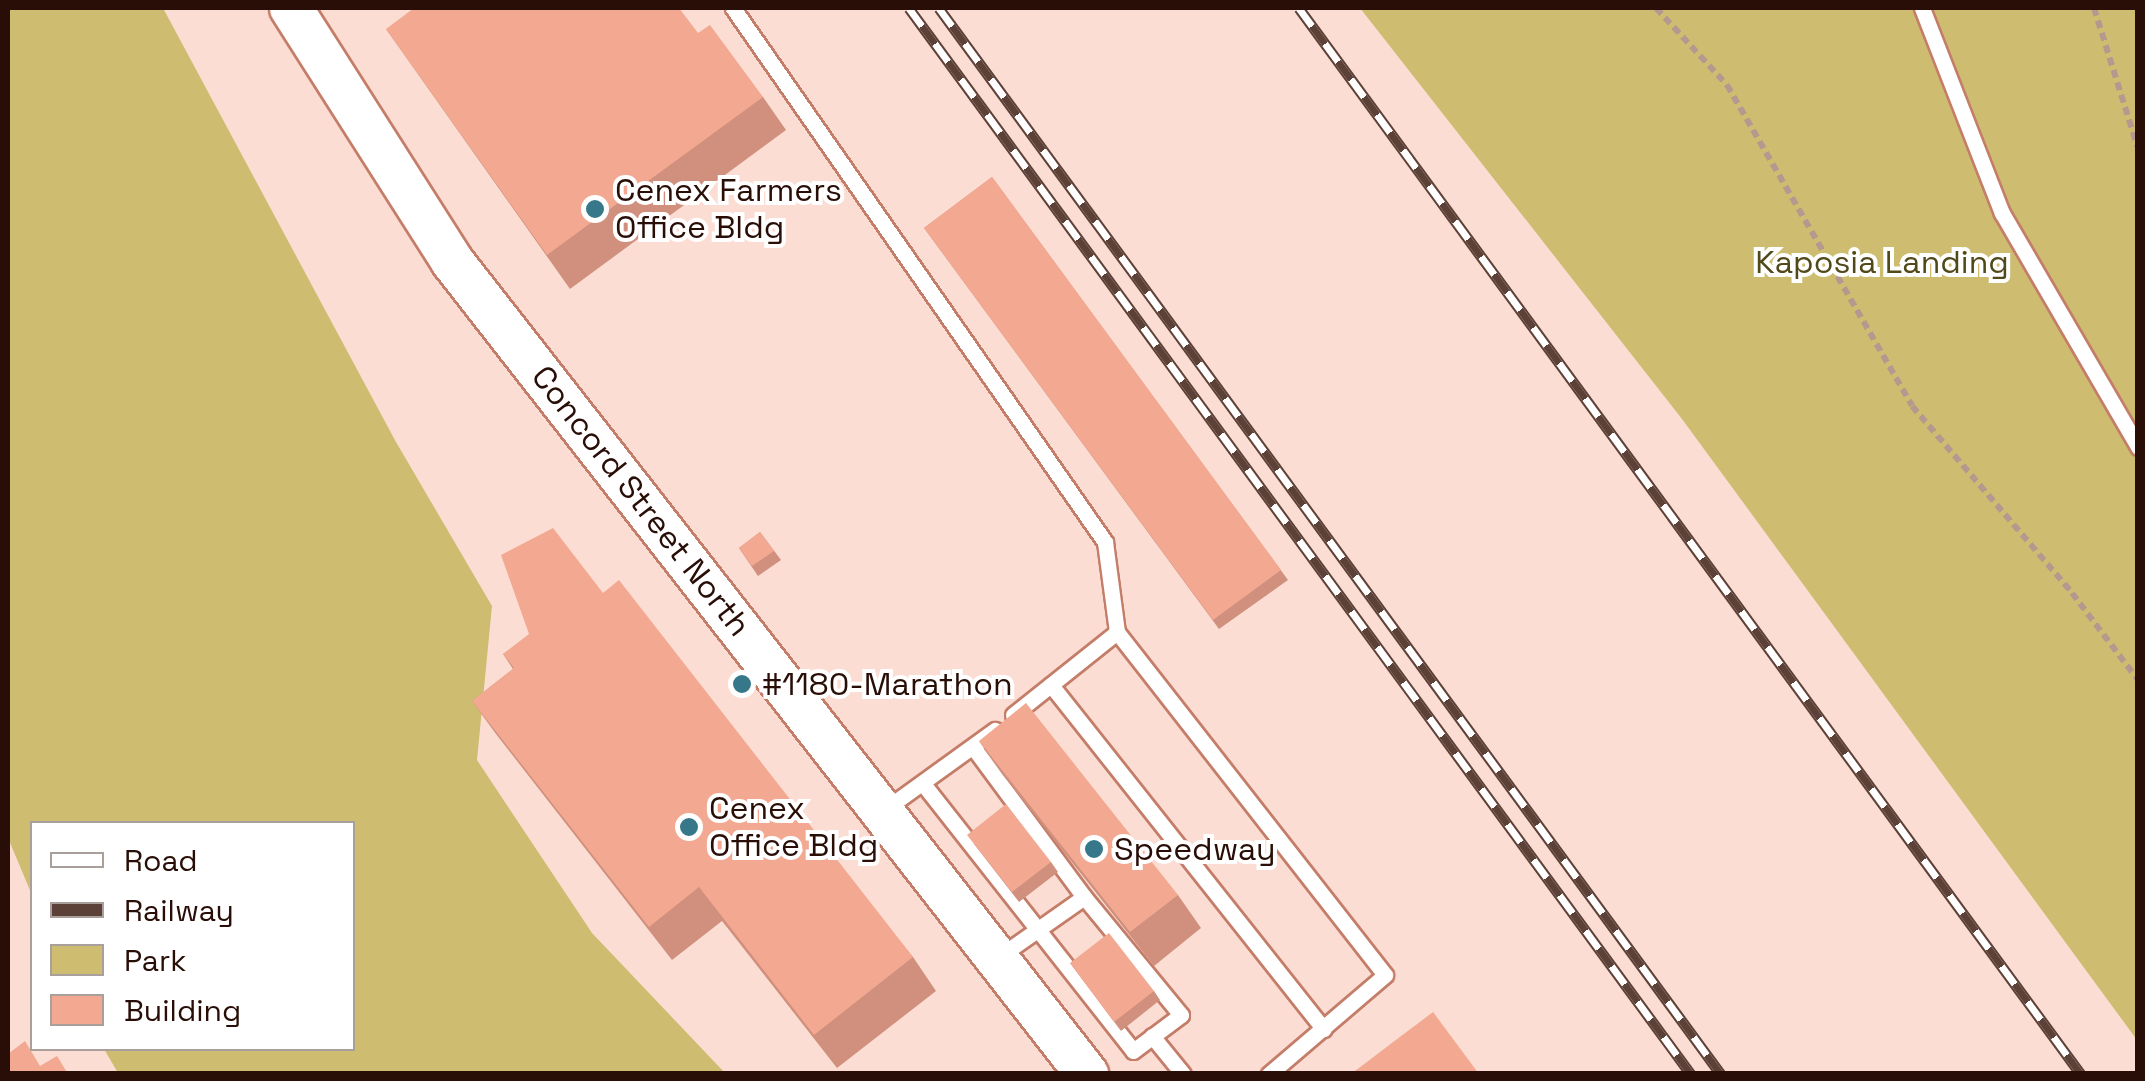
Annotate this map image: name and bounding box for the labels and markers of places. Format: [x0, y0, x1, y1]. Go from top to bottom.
place label: Cenex Farmers Office Bldg [615, 172, 842, 247]
marker: Cenex Farmers Office Bldg [584, 198, 606, 220]
place label: #1180-Marathon [762, 665, 1013, 703]
marker: #1180-Marathon [731, 673, 753, 695]
place label: Cenex Office Bldg [709, 790, 878, 865]
marker: Cenex Office Bldg [678, 816, 700, 838]
place label: Speedway [1114, 830, 1276, 868]
marker: Speedway [1083, 838, 1105, 860]

